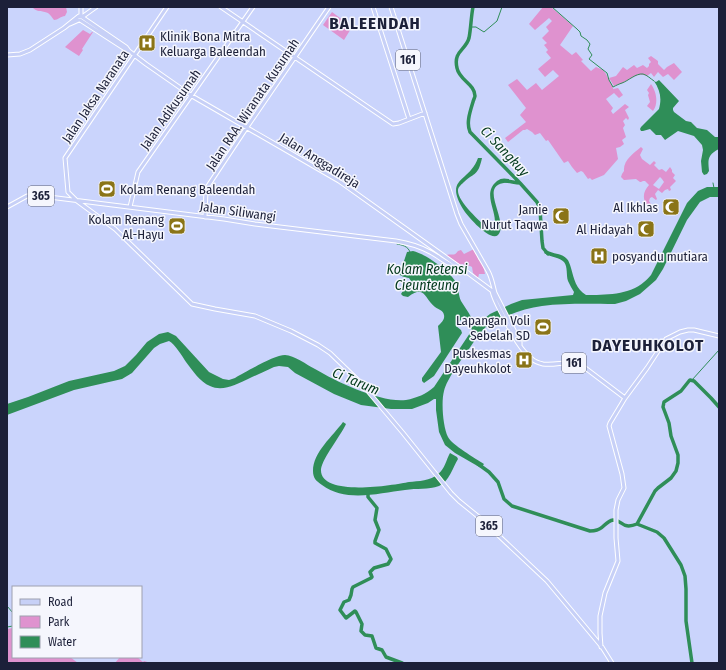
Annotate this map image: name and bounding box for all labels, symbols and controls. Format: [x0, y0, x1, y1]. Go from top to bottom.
district label: BALEENDAH [329, 13, 421, 34]
place label: Klinik Bona Mitra Keluarga Baleendah [160, 29, 266, 59]
hospital icon: Klinik Bona Mitra Keluarga Baleendah [137, 33, 157, 53]
street label: Jalan RAA. Wiranata Kusumah [203, 36, 302, 173]
street label: Jalan Jaksa Naranata [59, 47, 132, 146]
road number: 161 [396, 50, 420, 70]
street label: Jalan Adikusumah [137, 66, 204, 152]
water label: Ci Sangkuy [477, 123, 533, 181]
street label: Jalan Anggadireja [277, 130, 363, 191]
sports icon: Kolam Renang Baleendah [97, 179, 117, 199]
place label: Kolam Renang Baleendah [120, 182, 255, 197]
road number: 365 [28, 186, 54, 206]
mosque icon: Al Ikhlas [661, 197, 681, 217]
street label: Jalan Siliwangi [199, 199, 277, 224]
place label: Al Ikhlas [613, 200, 658, 215]
place label: Jamie Nurut Taqwa [481, 202, 548, 232]
mosque icon: Jamie Nurut Taqwa [551, 206, 571, 226]
place label: Kolam Renang Al-Hayu [88, 212, 165, 242]
sports icon: Kolam Renang Al-Hayu [167, 216, 187, 236]
mosque icon: Al Hidayah [636, 219, 656, 239]
place label: Al Hidayah [577, 222, 633, 237]
hospital icon: posyandu mutiara [589, 246, 609, 266]
place label: posyandu mutiara [612, 249, 708, 264]
water label: Kolam Retensi Cieunteung [386, 261, 468, 294]
place label: Lapangan Voli Sebelah SD [456, 313, 530, 343]
sports icon: Lapangan Voli Sebelah SD [533, 317, 553, 337]
district label: DAYEUHKOLOT [592, 335, 704, 356]
place label: Puskesmas Dayeuhkolot [444, 346, 512, 376]
hospital icon: Puskesmas Dayeuhkolot [514, 350, 534, 370]
road number: 161 [562, 353, 586, 373]
water label: Ci Tarum [330, 364, 382, 399]
road number: 365 [476, 516, 502, 536]
legend [12, 586, 142, 658]
text: Road [48, 595, 73, 609]
text: Park [48, 615, 70, 629]
text: Water [48, 635, 77, 649]

